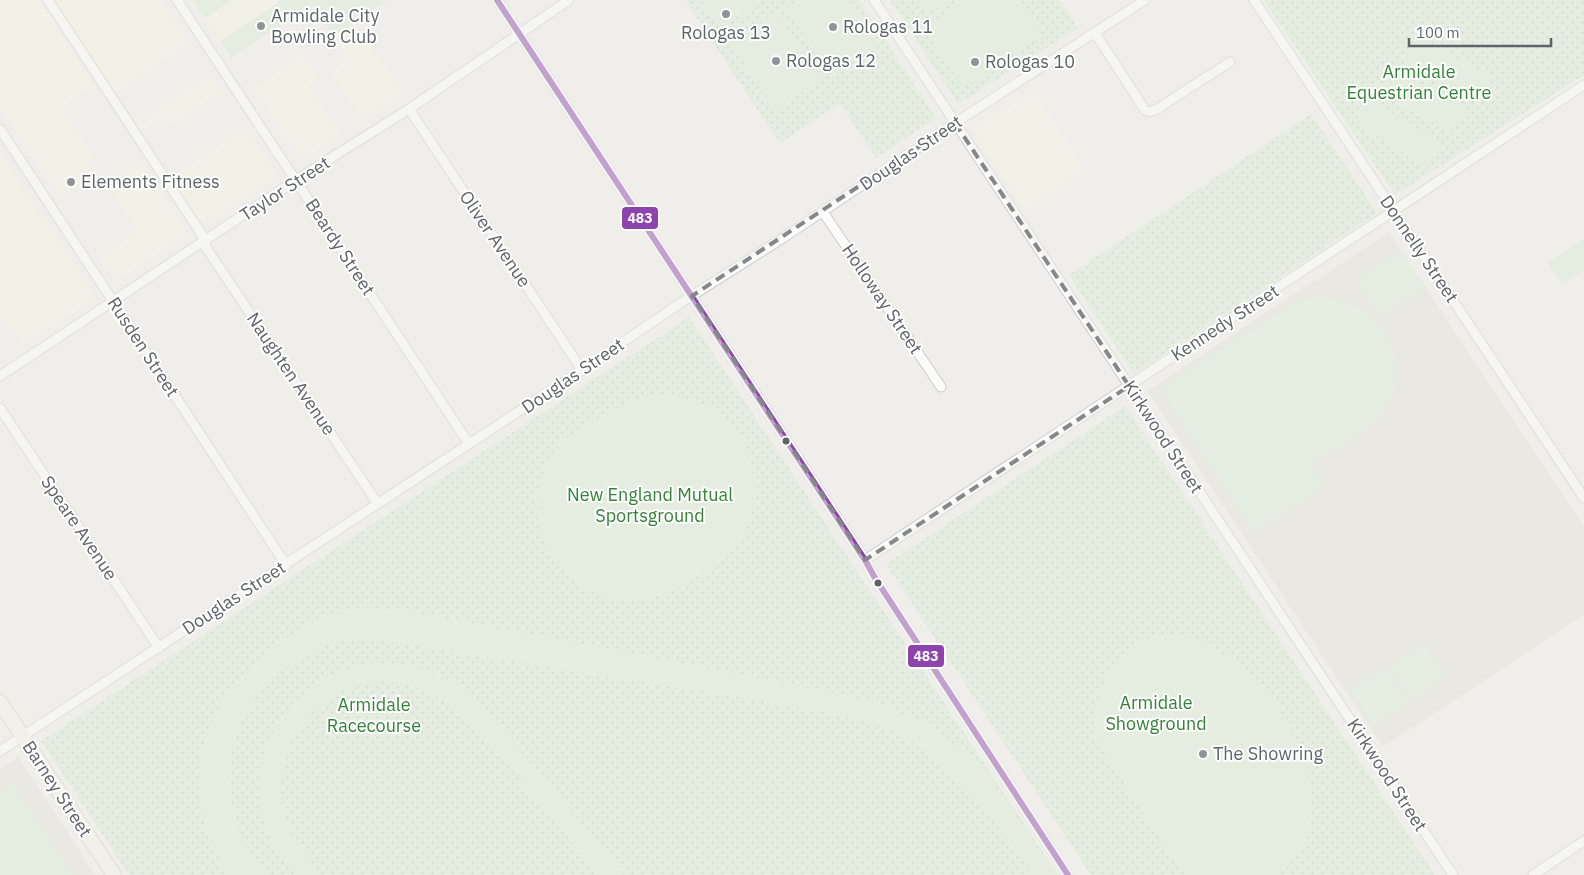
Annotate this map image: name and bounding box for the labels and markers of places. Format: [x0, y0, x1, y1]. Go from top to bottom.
place label: Armidale City Bowling Club [271, 4, 379, 48]
marker: Rologas 13 [720, 8, 732, 20]
place label: Rologas 11 [843, 15, 933, 38]
marker: Armidale City Bowling Club [255, 20, 267, 32]
place label: Rologas 13 [681, 21, 771, 44]
marker: Rologas 11 [827, 21, 839, 33]
place label: Rologas 12 [786, 49, 876, 72]
place label: Rologas 10 [985, 50, 1075, 73]
marker: Rologas 12 [770, 55, 782, 67]
marker: Rologas 10 [969, 56, 981, 68]
place label: Elements Fitness [81, 170, 220, 193]
marker: Elements Fitness [65, 176, 77, 188]
unlabelled marker [781, 436, 791, 446]
unlabelled marker [873, 578, 883, 588]
place label: The Showring [1213, 742, 1323, 765]
marker: The Showring [1197, 748, 1209, 760]

